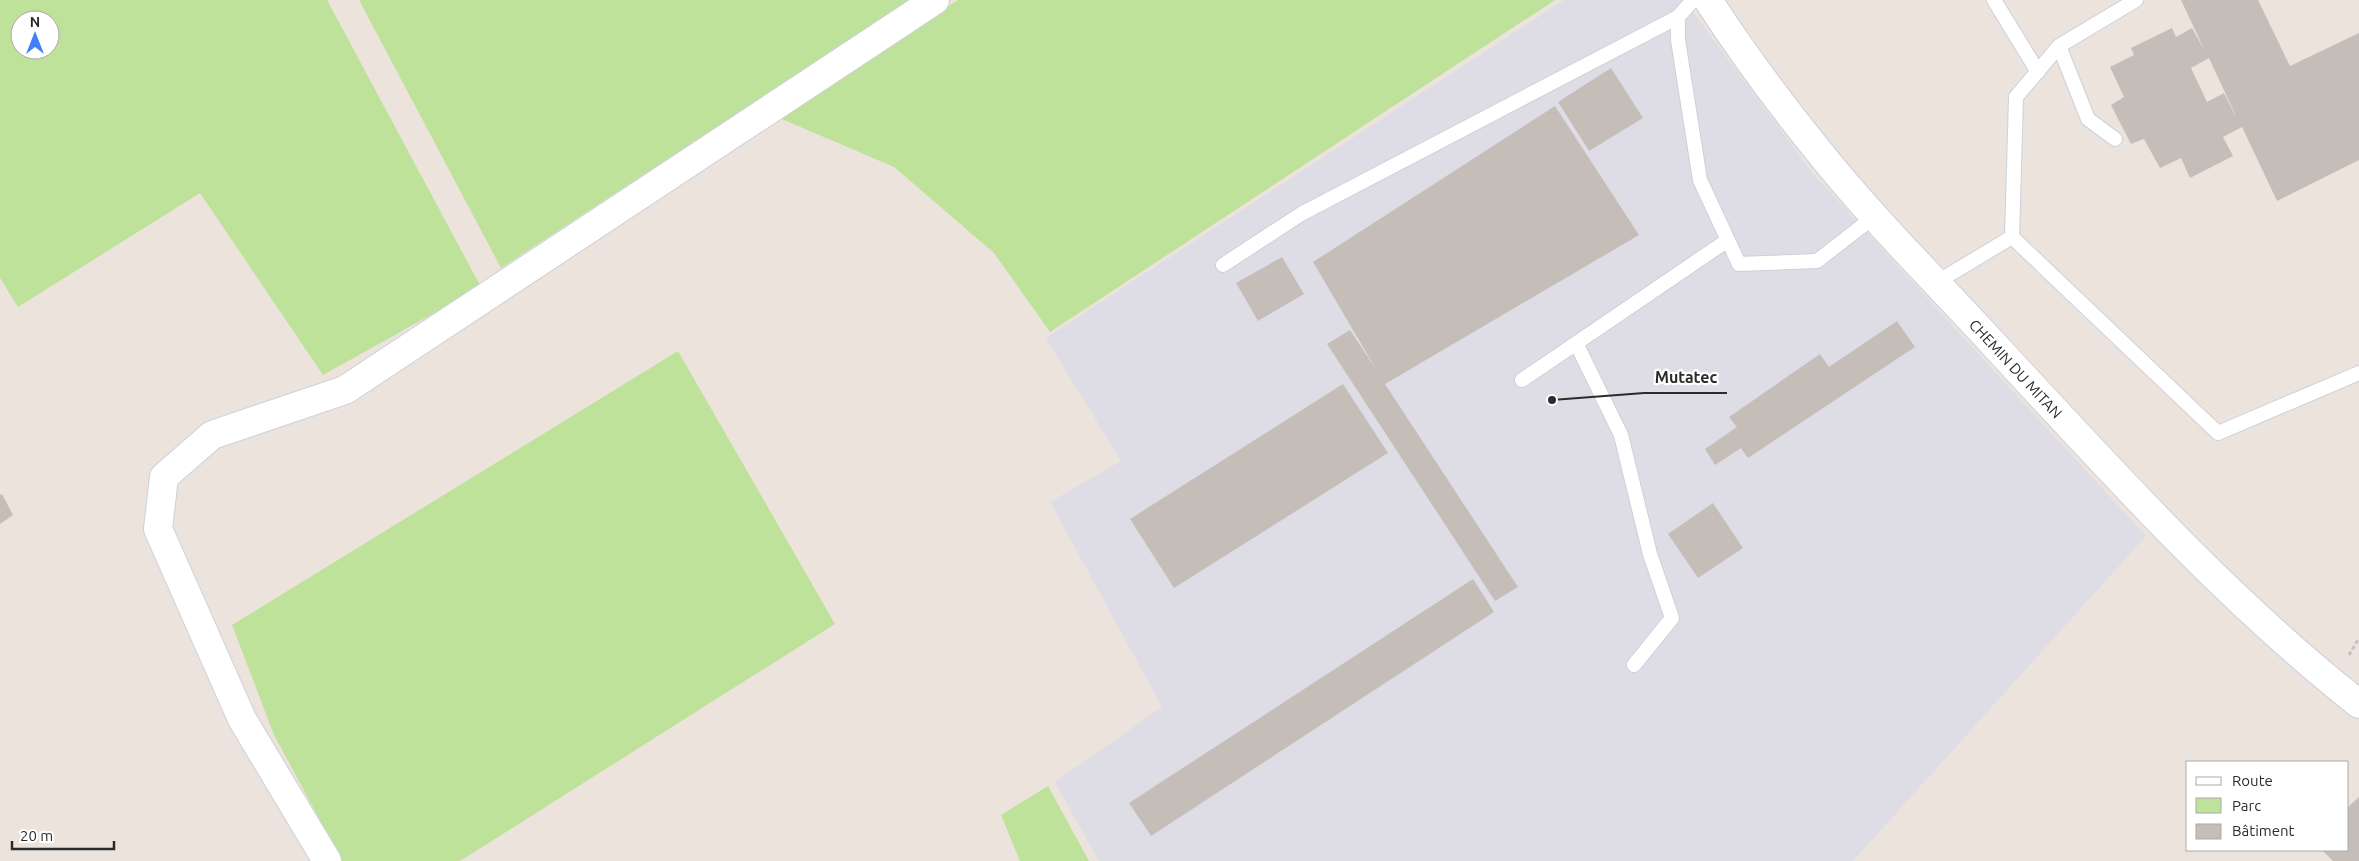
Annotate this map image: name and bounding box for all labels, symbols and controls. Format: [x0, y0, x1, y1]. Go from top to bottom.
north arrow [10, 10, 60, 60]
text: N [30, 14, 40, 30]
street label: CHEMIN DU MITAN [1966, 316, 2066, 421]
callout: Mutatec [1644, 362, 1727, 393]
text: Mutatec [1655, 368, 1717, 386]
legend [2186, 761, 2349, 851]
text: Route [2232, 772, 2273, 789]
text: Parc [2232, 797, 2261, 814]
scale bar [12, 818, 115, 850]
text: Bâtiment [2232, 822, 2295, 839]
text: 20 m [20, 827, 53, 844]

